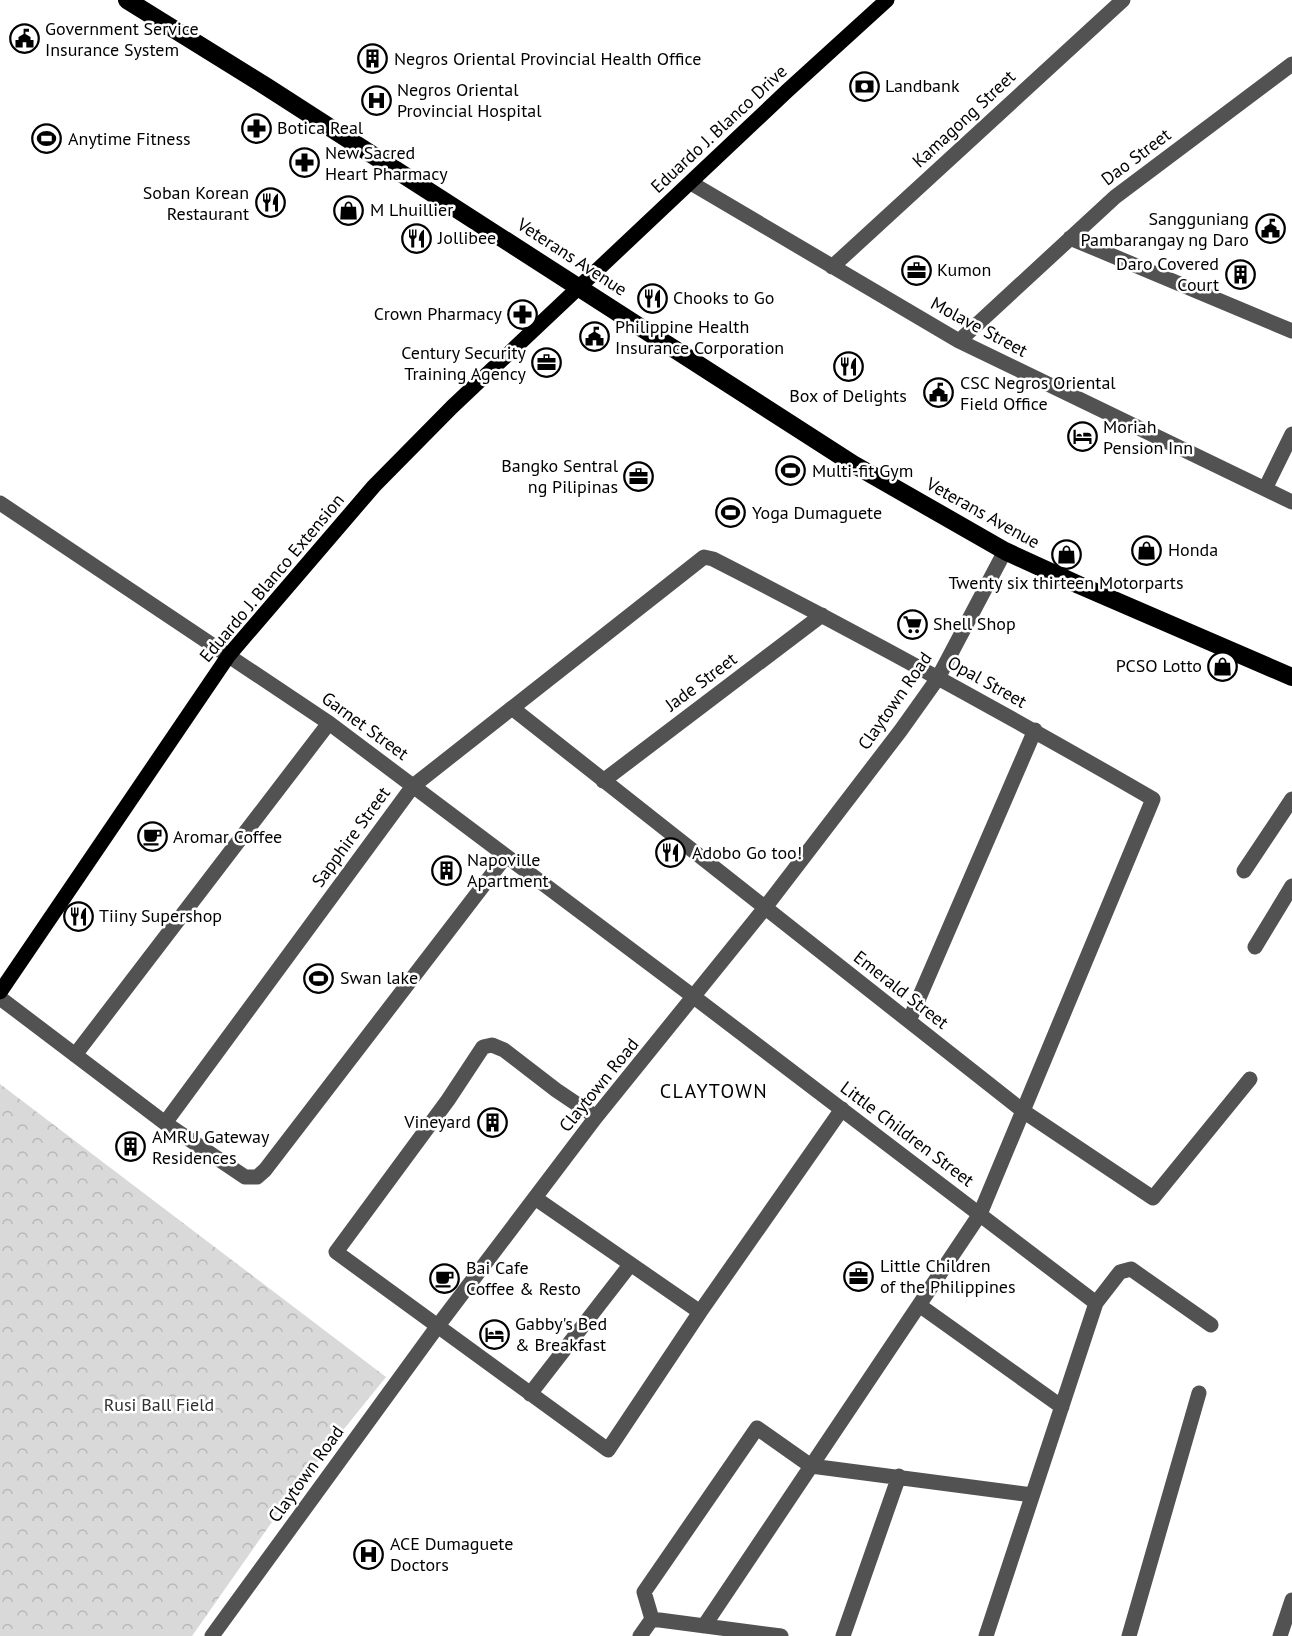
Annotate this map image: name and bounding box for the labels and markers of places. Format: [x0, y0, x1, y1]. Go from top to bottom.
place label: Government Service Insurance System [45, 17, 199, 61]
public building icon: Government Service Insurance System [8, 23, 40, 55]
building icon: Negros Oriental Provincial Health Office [357, 43, 389, 75]
place label: Negros Oriental Provincial Health Office [394, 47, 701, 70]
bank icon: Landbank [848, 70, 880, 102]
place label: Landbank [885, 74, 960, 97]
place label: Negros Oriental Provincial Hospital [397, 78, 542, 122]
hospital icon: Negros Oriental Provincial Hospital [360, 84, 392, 116]
pharmacy icon: Botica Real [240, 112, 272, 144]
place label: Botica Real [277, 116, 364, 139]
sports icon: Anytime Fitness [31, 123, 63, 155]
place label: Anytime Fitness [68, 127, 191, 150]
place label: New Sacred Heart Pharmacy [325, 141, 448, 185]
pharmacy icon: New Sacred Heart Pharmacy [288, 147, 320, 179]
place label: Soban Korean Restaurant [143, 181, 249, 225]
restaurant icon: Soban Korean Restaurant [254, 187, 286, 219]
shop icon: M Lhuillier [333, 194, 365, 226]
place label: M Lhuillier [370, 198, 453, 221]
place label: Sangguniang Pambarangay ng Daro [1081, 207, 1249, 251]
public building icon: Sangguniang Pambarangay ng Daro [1254, 213, 1286, 245]
restaurant icon: Jollibee [401, 222, 433, 254]
place label: Jollibee [437, 226, 496, 249]
place label: Daro Covered Court [1116, 252, 1219, 296]
office icon: Kumon [900, 254, 932, 286]
place label: Kumon [937, 258, 991, 281]
building icon: Daro Covered Court [1224, 258, 1256, 290]
restaurant icon: Chooks to Go [636, 282, 668, 314]
place label: Chooks to Go [673, 286, 774, 309]
pharmacy icon: Crown Pharmacy [507, 298, 539, 330]
place label: Crown Pharmacy [374, 302, 503, 325]
place label: Philippine Health Insurance Corporation [615, 315, 784, 359]
public building icon: Philippine Health Insurance Corporation [578, 321, 610, 353]
place label: Century Security Training Agency [401, 341, 527, 385]
office icon: Century Security Training Agency [531, 347, 563, 379]
restaurant icon: Box of Delights [832, 351, 864, 383]
place label: CSC Negros Oriental Field Office [960, 371, 1116, 415]
public building icon: CSC Negros Oriental Field Office [923, 377, 955, 409]
place label: Box of Delights [789, 384, 907, 407]
place label: Moriah Pension Inn [1103, 415, 1193, 459]
hotel icon: Moriah Pension Inn [1066, 421, 1098, 453]
place label: Bangko Sentral ng Pilipinas [501, 454, 619, 498]
sports icon: Multi-fit Gym [775, 455, 807, 487]
place label: Multi-fit Gym [812, 459, 913, 482]
office icon: Bangko Sentral ng Pilipinas [623, 460, 655, 492]
sports icon: Yoga Dumaguete [715, 497, 747, 529]
place label: Yoga Dumaguete [752, 501, 882, 524]
shop icon: Honda [1131, 534, 1163, 566]
shop icon: Twenty six thirteen Motorparts [1050, 538, 1082, 570]
place label: Honda [1168, 538, 1218, 561]
place label: Twenty six thirteen Motorparts [949, 571, 1183, 594]
supermarket icon: Shell Shop [896, 608, 928, 640]
place label: Shell Shop [933, 612, 1016, 635]
shop icon: PCSO Lotto [1207, 650, 1239, 682]
place label: PCSO Lotto [1116, 654, 1202, 677]
cafe icon: Aromar Coffee [136, 821, 168, 853]
place label: Aromar Coffee [173, 825, 282, 848]
restaurant icon: Adobo Go too! [655, 837, 687, 869]
place label: Adobo Go too! [692, 841, 802, 864]
place label: Napoville Apartment [467, 848, 549, 892]
building icon: Napoville Apartment [430, 854, 462, 886]
restaurant icon: Tiiny Supershop [62, 900, 94, 932]
place label: Tiiny Supershop [99, 904, 222, 927]
sports icon: Swan lake [303, 962, 335, 994]
place label: Swan lake [340, 966, 418, 989]
building icon: Vineyard [476, 1106, 508, 1138]
place label: Vineyard [403, 1110, 471, 1133]
place label: AMRU Gateway Residences [152, 1125, 270, 1169]
building icon: AMRU Gateway Residences [115, 1131, 147, 1163]
place label: Little Children of the Philippines [880, 1254, 1016, 1298]
place label: Bai Cafe Coffee & Resto [466, 1256, 581, 1300]
office icon: Little Children of the Philippines [843, 1260, 875, 1292]
cafe icon: Bai Cafe Coffee & Resto [429, 1262, 461, 1294]
place label: Gabby's Bed & Breakfast [515, 1312, 607, 1356]
hotel icon: Gabby's Bed & Breakfast [478, 1318, 510, 1350]
place label: ACE Dumaguete Doctors [390, 1532, 513, 1576]
hospital icon: ACE Dumaguete Doctors [353, 1538, 385, 1570]

